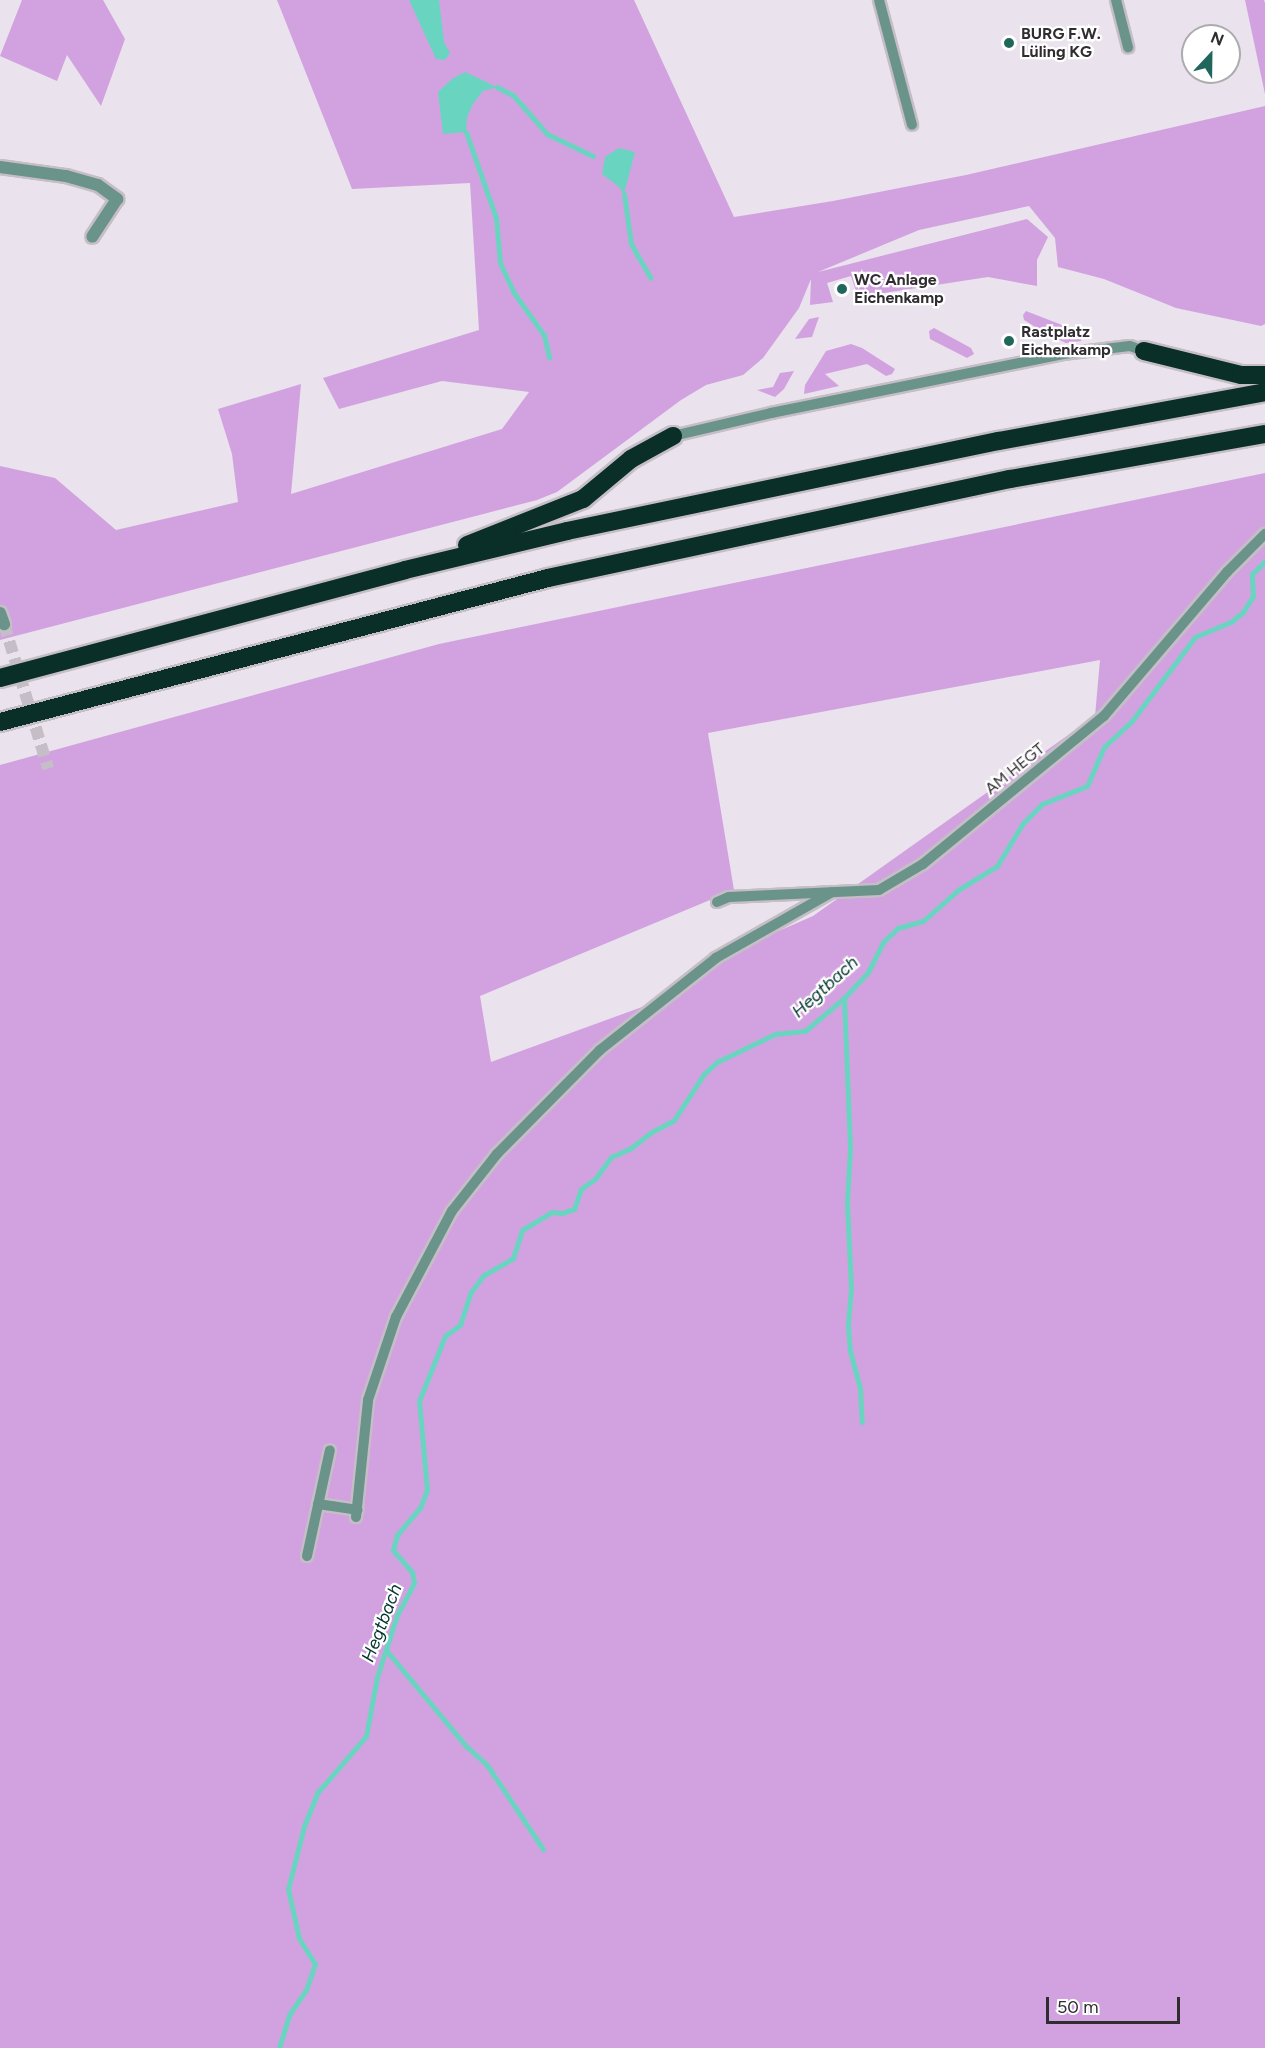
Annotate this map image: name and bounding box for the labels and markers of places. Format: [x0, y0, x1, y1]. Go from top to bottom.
place label: BURG F.W. Lüling KG [1021, 24, 1101, 62]
marker: BURG F.W. Lüling KG [1002, 36, 1016, 50]
place label: WC Anlage Eichenkamp [854, 270, 944, 308]
marker: WC Anlage Eichenkamp [835, 282, 849, 296]
place label: Rastplatz Eichenkamp [1021, 322, 1111, 360]
marker: Rastplatz Eichenkamp [1002, 334, 1016, 348]

